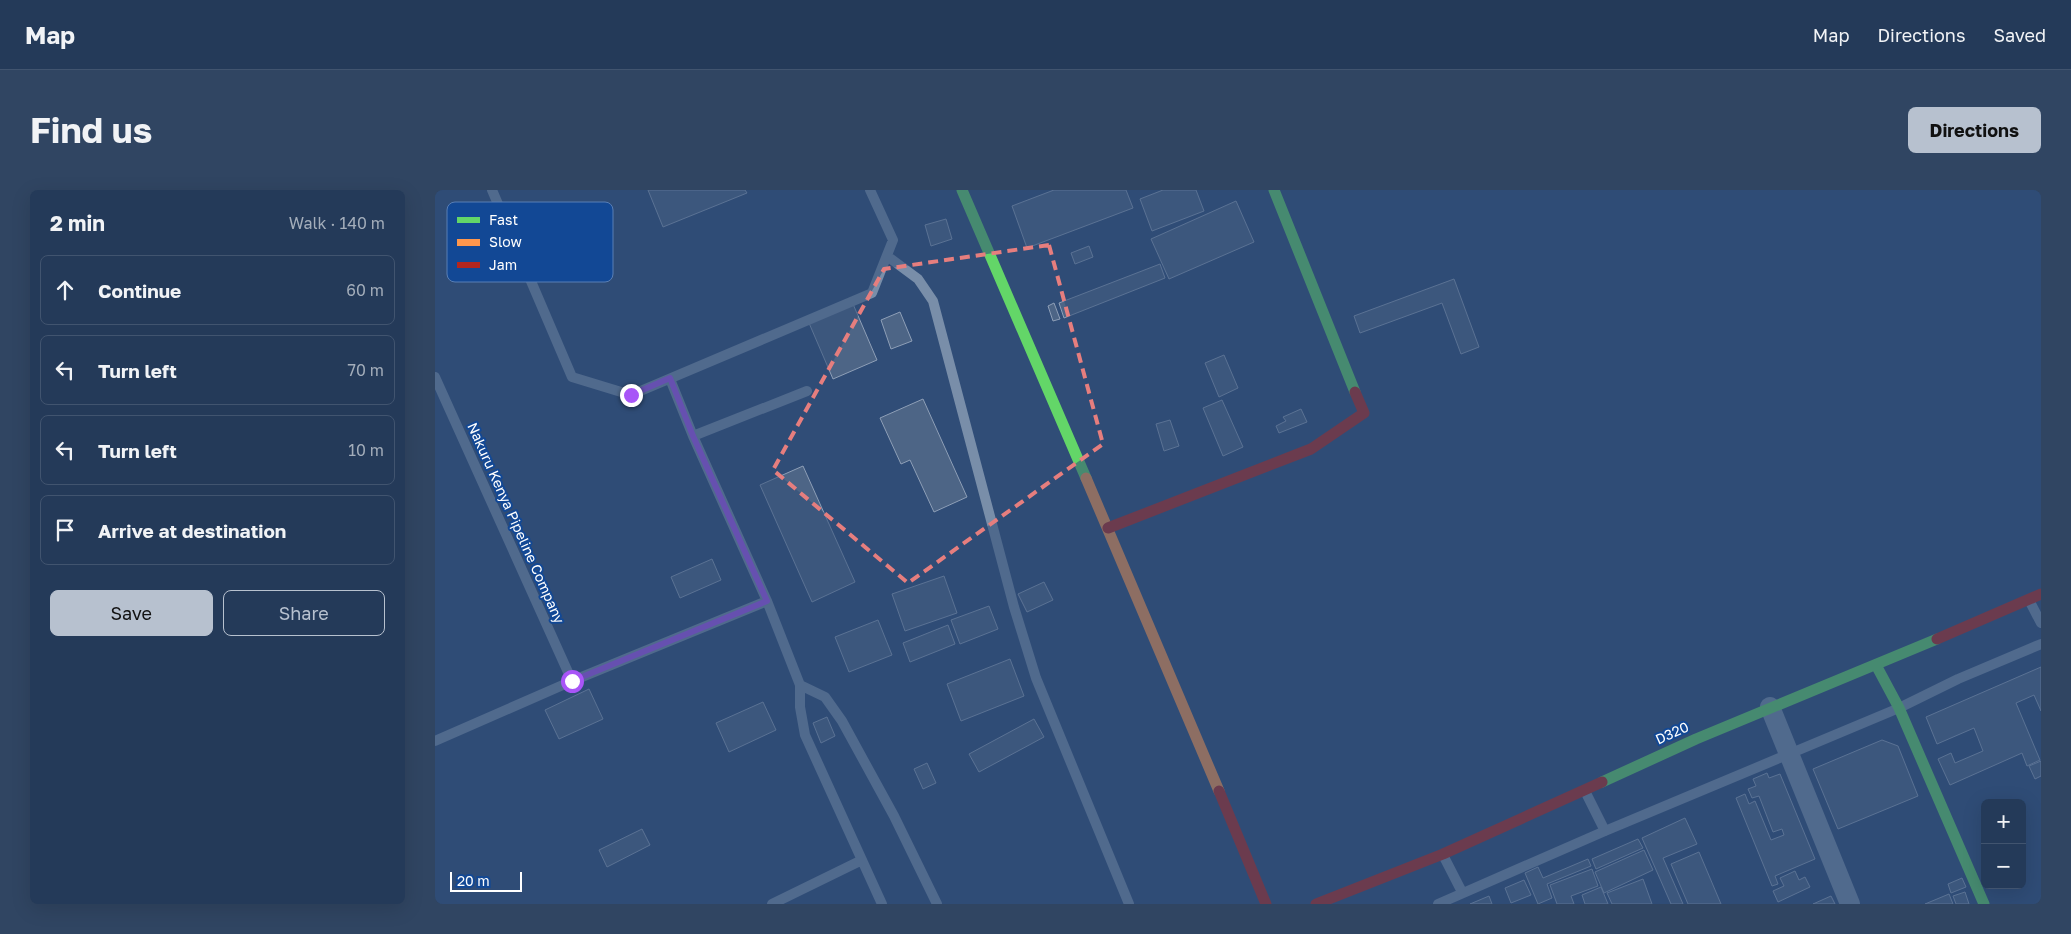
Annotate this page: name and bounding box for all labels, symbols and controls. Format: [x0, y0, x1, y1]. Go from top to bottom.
text: Map [25, 20, 75, 49]
text: Map [1813, 24, 1849, 46]
text: Directions [1877, 24, 1965, 46]
text: Saved [1993, 24, 2046, 46]
button: Directions [1908, 107, 2041, 153]
text: Find us [30, 109, 152, 151]
legend [447, 202, 613, 282]
text: 2 min [50, 210, 105, 236]
text: Fast [489, 211, 518, 228]
text: Walk · 140 m [289, 213, 385, 233]
text: Slow [489, 233, 522, 250]
text: Jam [489, 256, 517, 273]
icon: ahead [51, 276, 79, 304]
text: Continue [98, 279, 181, 302]
text: 60 m [346, 280, 384, 300]
icon: left [51, 356, 79, 384]
text: Turn left [98, 359, 177, 382]
text: 70 m [347, 360, 384, 380]
route end [620, 384, 643, 407]
street label: Nakuru Kenya Pipeline Company [464, 420, 569, 626]
icon: left [51, 436, 79, 464]
text: Turn left [98, 439, 177, 462]
text: 10 m [348, 440, 384, 460]
icon: arrive [51, 516, 79, 544]
text: Arrive at destination [98, 519, 286, 542]
button: Save [50, 590, 213, 636]
button: Share [223, 590, 385, 636]
route start [561, 670, 584, 693]
street label: D320 [1652, 718, 1691, 747]
map controls [1981, 799, 2026, 889]
button: + [1981, 799, 2026, 844]
button: − [1981, 844, 2026, 889]
scale bar [450, 869, 523, 892]
text: 20 m [457, 872, 490, 889]

